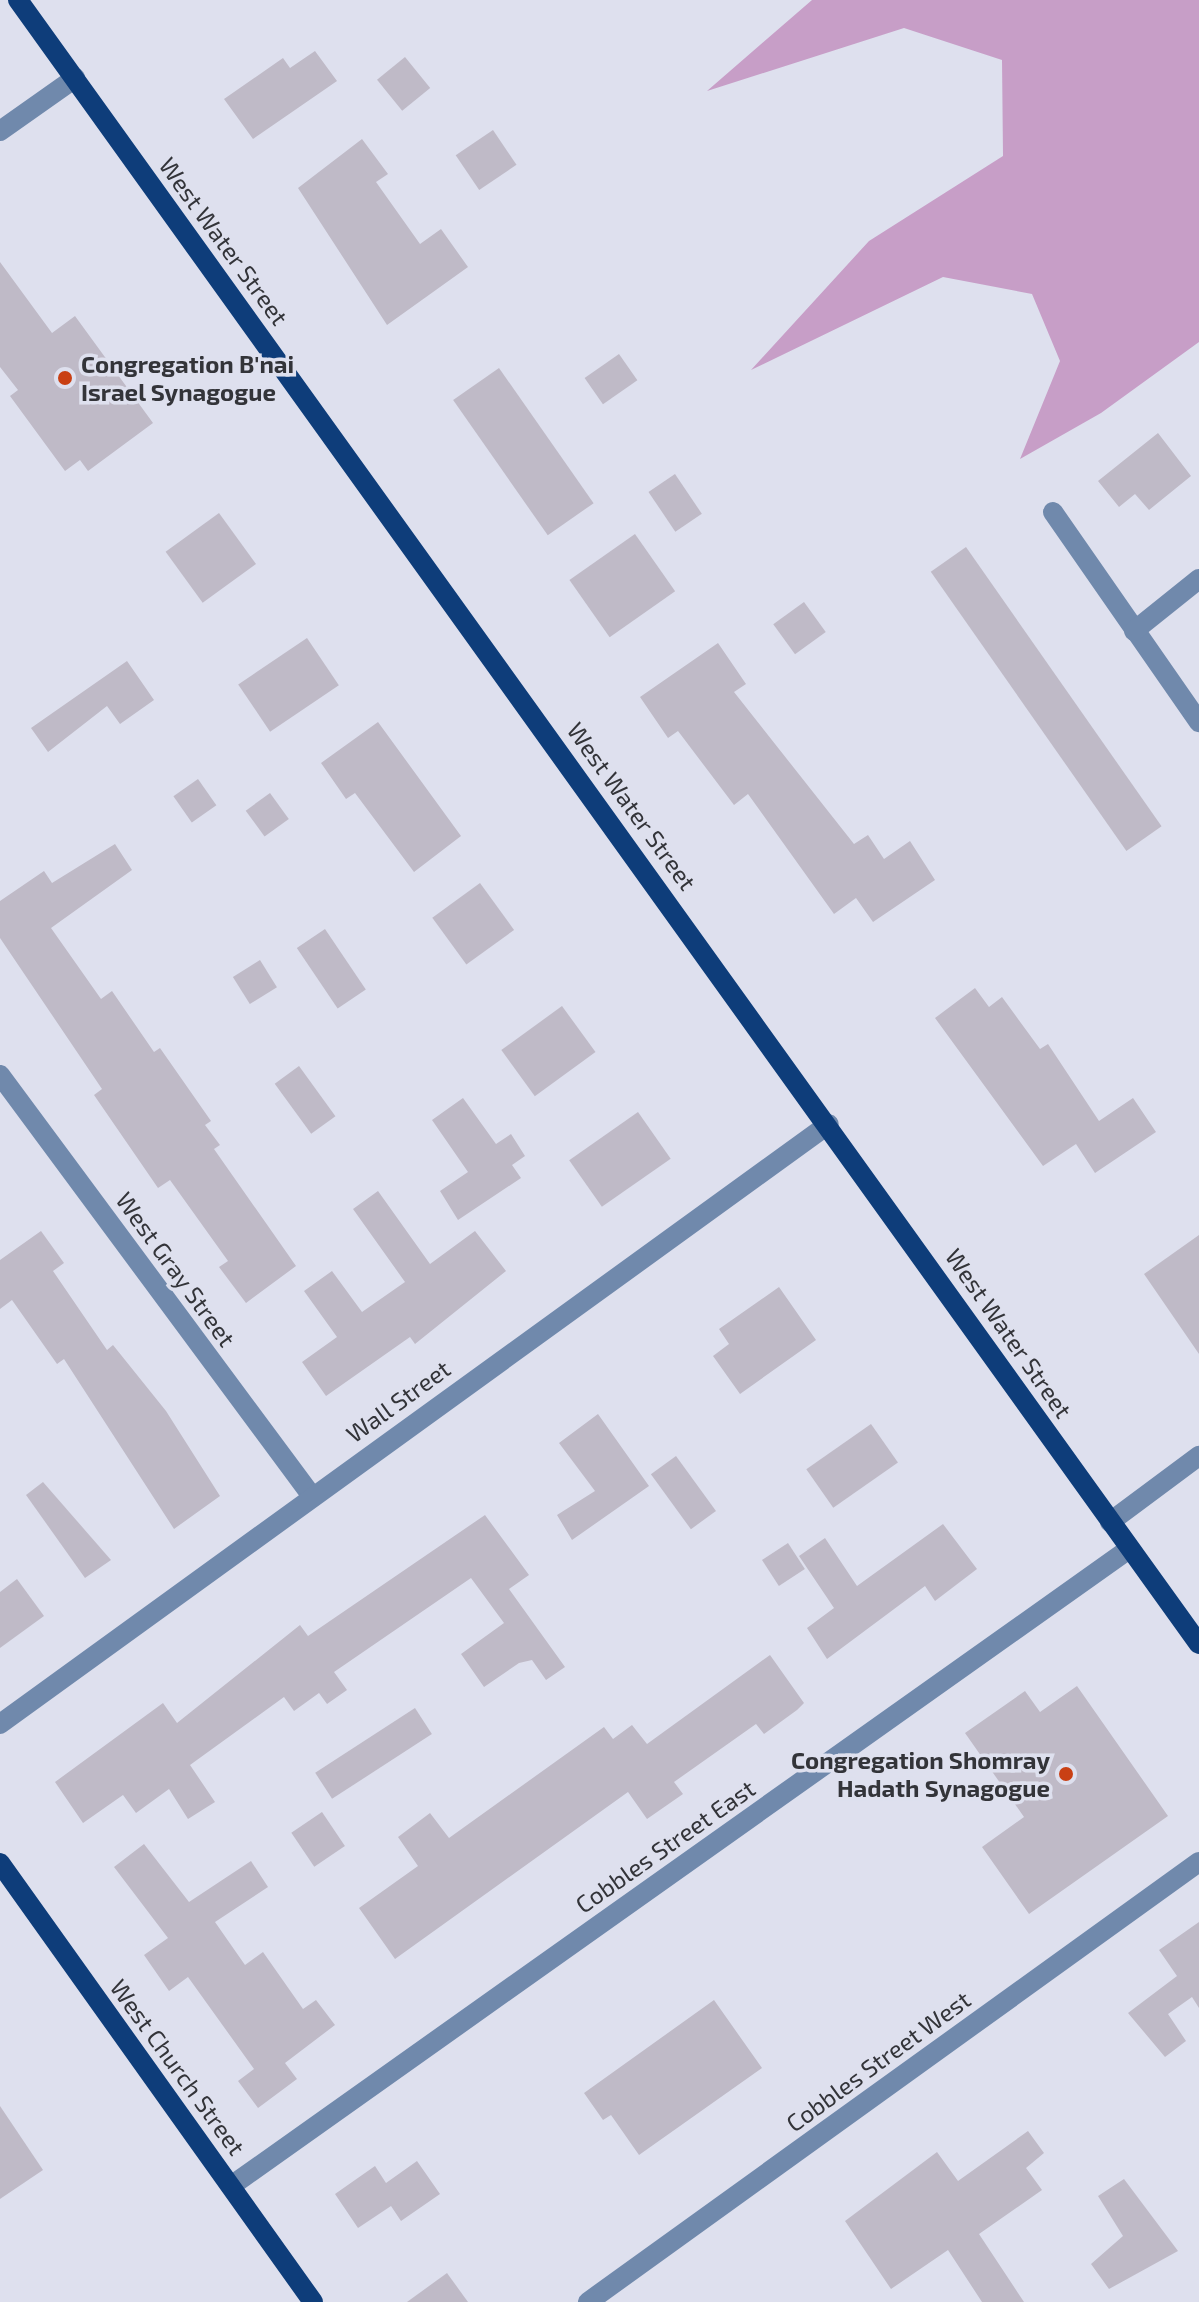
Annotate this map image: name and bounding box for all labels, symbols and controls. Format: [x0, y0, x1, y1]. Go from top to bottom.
street label: West Water Street [153, 151, 295, 331]
place label: Congregation B'nai Israel Synagogue [81, 350, 294, 406]
marker: Congregation B'nai Israel Synagogue [56, 369, 74, 387]
street label: West Water Street [561, 716, 703, 896]
street label: West Gray Street [110, 1186, 242, 1352]
street label: West Water Street [939, 1242, 1079, 1424]
street label: Wall Street [340, 1354, 456, 1448]
place label: Congregation Shomray Hadath Synagogue [791, 1746, 1050, 1802]
marker: Congregation Shomray Hadath Synagogue [1057, 1765, 1075, 1783]
street label: Cobbles Street East [570, 1773, 760, 1919]
street label: West Church Street [105, 1973, 251, 2161]
street label: Cobbles Street West [780, 1984, 976, 2138]

